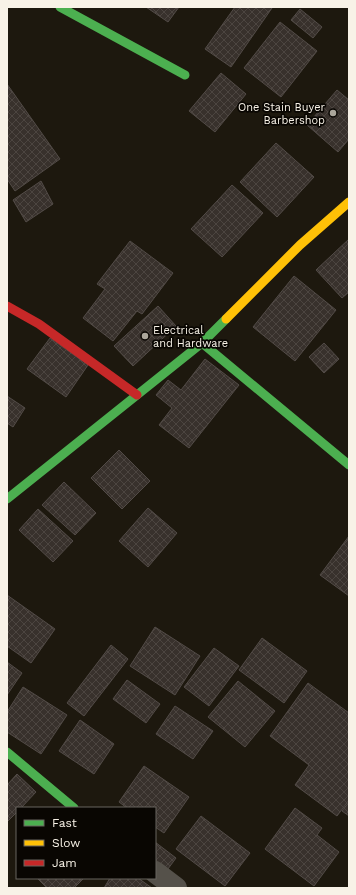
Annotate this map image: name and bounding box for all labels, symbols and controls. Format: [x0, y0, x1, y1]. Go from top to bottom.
place label: One Stain Buyer Barbershop [238, 101, 326, 127]
marker: One Stain Buyer Barbershop [328, 108, 338, 118]
place label: Electrical and Hardware [153, 324, 228, 350]
marker: Electrical and Hardware [140, 331, 150, 341]
legend [16, 807, 156, 879]
text: Fast [52, 816, 77, 830]
text: Slow [52, 836, 80, 850]
text: Jam [52, 856, 77, 870]

